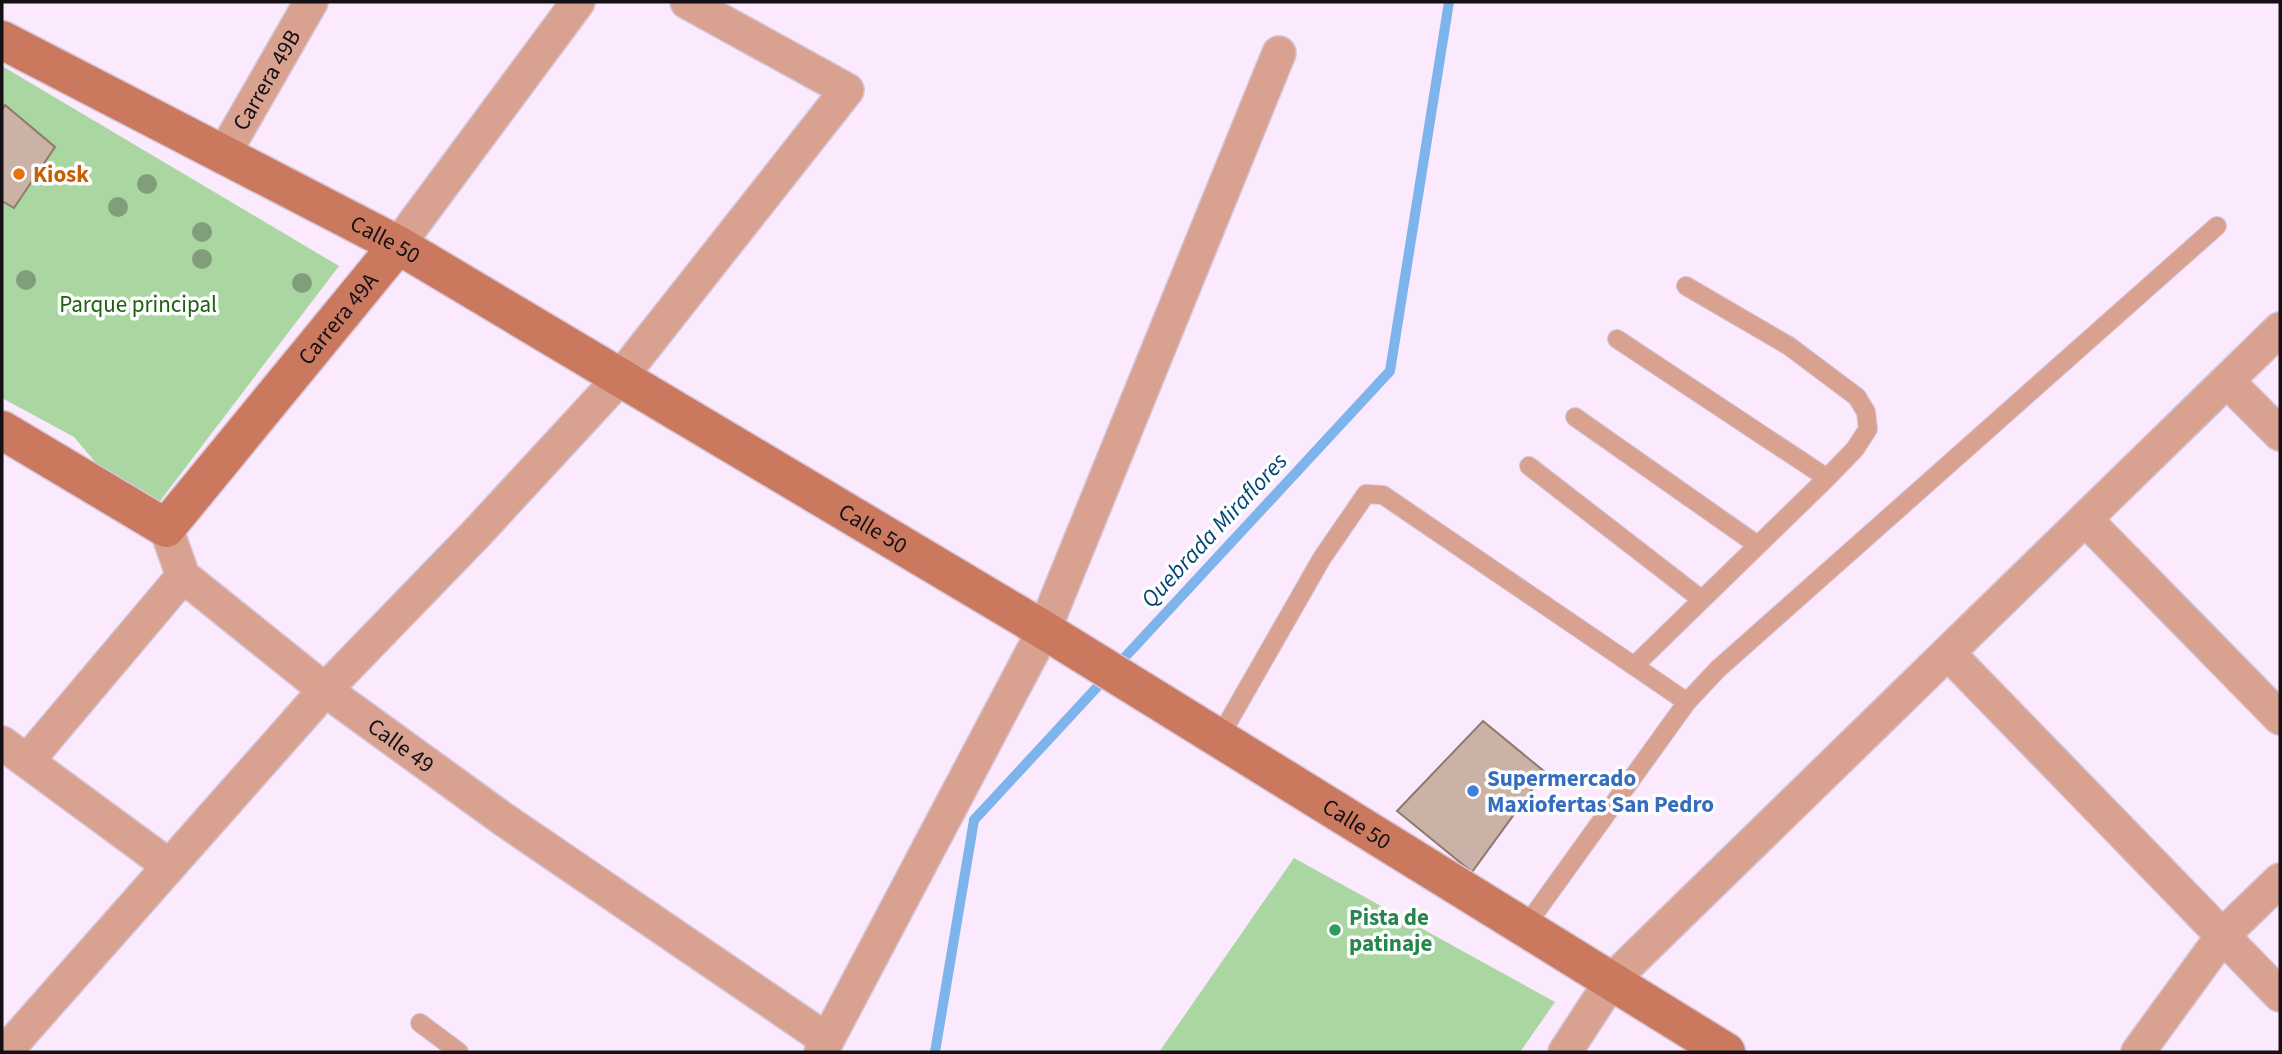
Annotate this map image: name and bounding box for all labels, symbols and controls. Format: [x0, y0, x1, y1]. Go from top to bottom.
street label: Carrera 49B [225, 23, 309, 137]
place label: Kiosk [33, 158, 89, 191]
marker: Kiosk [11, 166, 27, 182]
street label: Calle 50 [344, 207, 427, 272]
street label: Carrera 49A [290, 265, 386, 372]
park label: Parque principal [59, 288, 217, 321]
water label: Quebrada Miraflores [1133, 445, 1296, 616]
street label: Calle 50 [832, 495, 914, 562]
street label: Calle 49 [361, 710, 441, 781]
place label: Supermercado Maxiofertas San Pedro [1487, 762, 1714, 821]
marker: Supermercado Maxiofertas San Pedro [1465, 783, 1481, 799]
street label: Calle 50 [1316, 790, 1397, 858]
place label: Pista de patinaje [1349, 901, 1432, 960]
marker: Pista de patinaje [1327, 922, 1343, 938]

